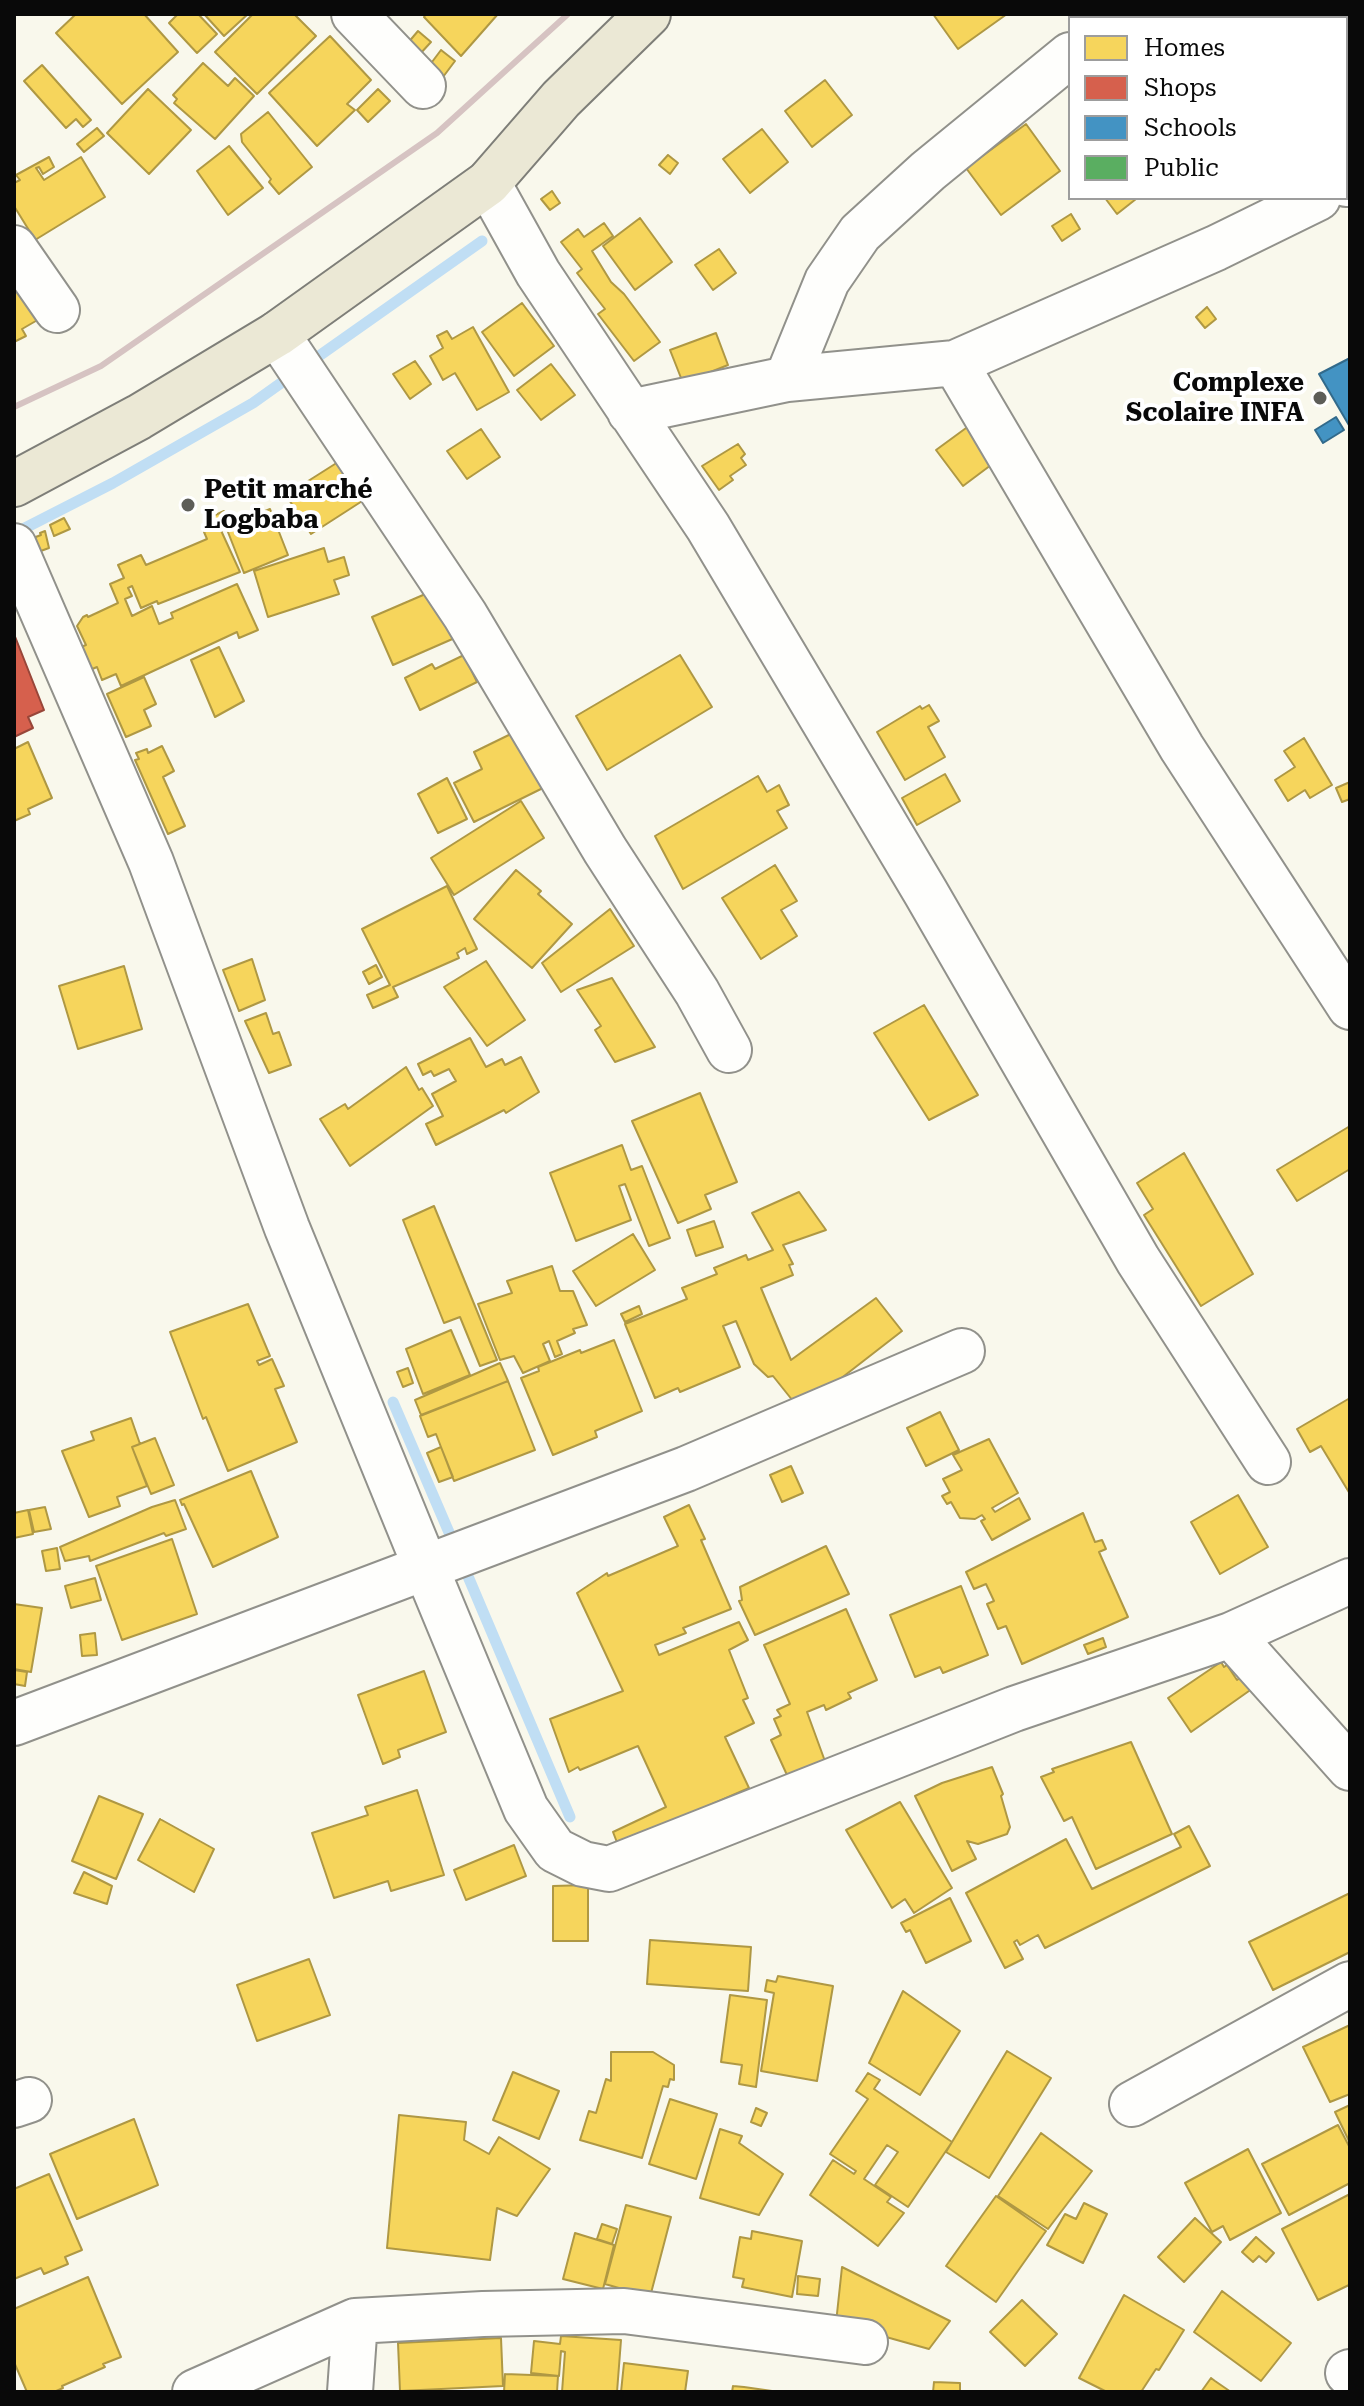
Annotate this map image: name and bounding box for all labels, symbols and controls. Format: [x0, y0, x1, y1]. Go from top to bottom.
legend [1068, 16, 1348, 200]
text: Homes [1144, 34, 1225, 62]
text: Shops [1144, 74, 1216, 102]
text: Schools [1144, 114, 1237, 142]
text: Public [1144, 154, 1219, 182]
place label: Complexe Scolaire INFA [1126, 367, 1304, 428]
marker: Complexe Scolaire INFA [1311, 389, 1329, 407]
place label: Petit marché Logbaba [204, 474, 373, 536]
marker: Petit marché Logbaba [179, 496, 197, 514]

